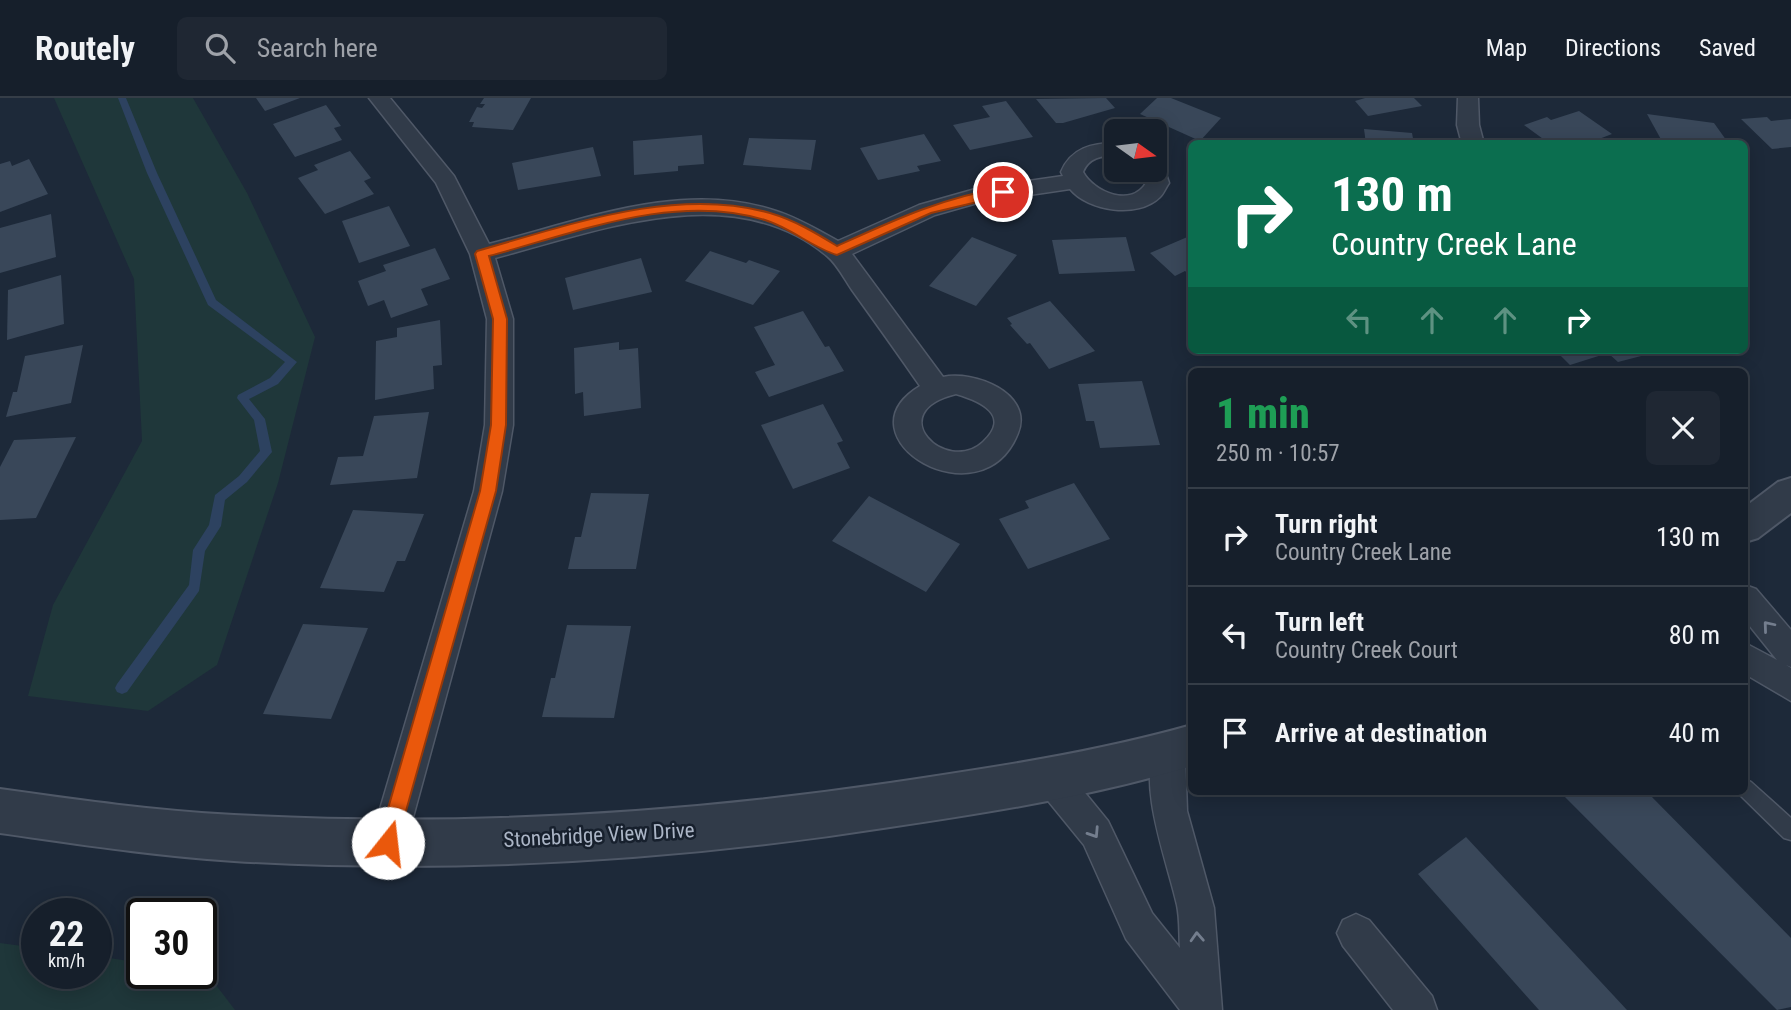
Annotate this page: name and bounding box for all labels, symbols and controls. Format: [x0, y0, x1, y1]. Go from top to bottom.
search box [177, 17, 667, 80]
text: Routely [35, 29, 135, 68]
icon: search [201, 29, 239, 67]
text: Search here [257, 33, 378, 63]
text: Map [1486, 34, 1527, 62]
text: Directions [1565, 34, 1661, 62]
text: Saved [1699, 34, 1756, 62]
north arrow [1104, 119, 1167, 182]
map controls [1104, 119, 1167, 182]
pin [973, 162, 1033, 222]
text: 130 m [1331, 166, 1453, 223]
icon: right [1216, 168, 1307, 259]
icon: arrive [984, 173, 1022, 211]
text: Country Creek Lane [1331, 225, 1577, 263]
icon: left [1340, 301, 1378, 339]
icon: ahead [1413, 301, 1451, 339]
icon: ahead [1486, 301, 1524, 339]
icon: right [1559, 301, 1597, 339]
text: 1 min [1216, 389, 1310, 438]
button: close [1646, 391, 1720, 465]
text: 250 m · 10:57 [1216, 440, 1340, 467]
text: Turn right [1275, 509, 1377, 539]
icon: right [1216, 518, 1254, 556]
text: 130 m [1656, 522, 1720, 552]
text: Country Creek Lane [1275, 539, 1452, 566]
text: Turn left [1275, 607, 1364, 637]
icon: left [1216, 616, 1254, 654]
text: 80 m [1669, 620, 1720, 650]
one-way arrow [1764, 621, 1776, 634]
text: Country Creek Court [1275, 637, 1458, 664]
icon: arrive [1216, 714, 1254, 752]
text: Arrive at destination [1275, 718, 1487, 748]
text: 40 m [1669, 718, 1720, 748]
position arrow [351, 806, 425, 880]
street label: Stonebridge View Drive [503, 818, 695, 852]
one-way arrow [1085, 825, 1098, 838]
speed limit sign: 30 [126, 898, 217, 989]
text: 22 [49, 914, 84, 955]
one-way arrow [1190, 932, 1205, 943]
text: km/h [48, 950, 85, 971]

